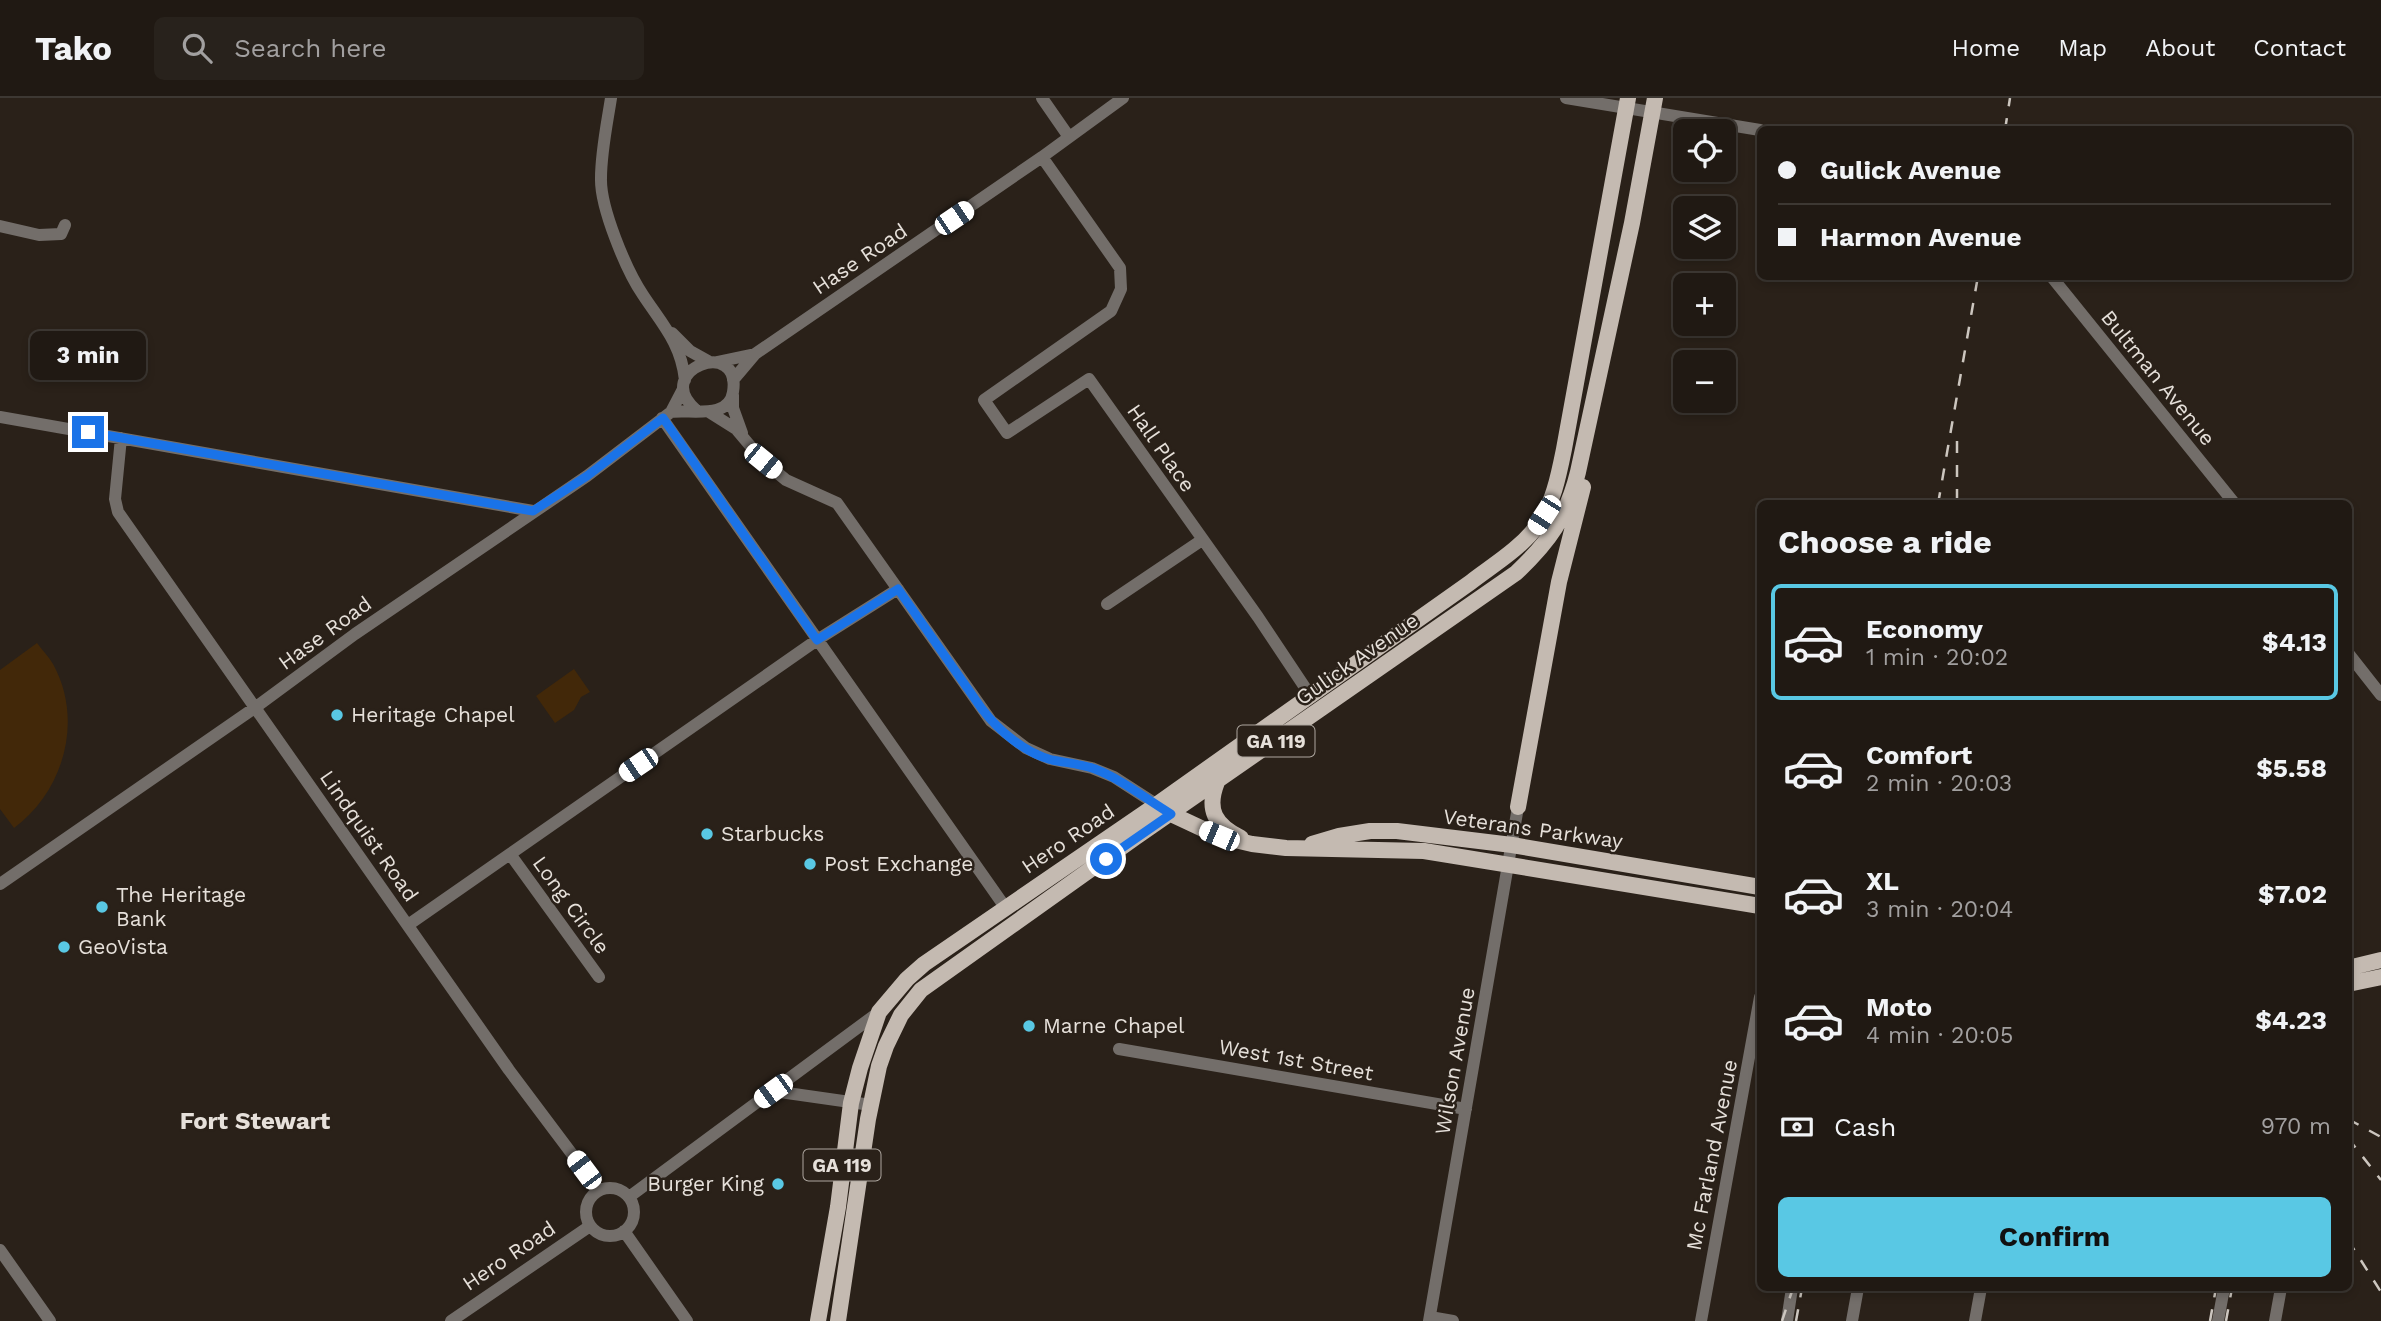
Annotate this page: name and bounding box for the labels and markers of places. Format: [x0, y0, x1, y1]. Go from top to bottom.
place label: Heritage Chapel [351, 702, 515, 727]
marker: Heritage Chapel [329, 707, 345, 723]
place label: Starbucks [721, 821, 824, 846]
marker: Starbucks [699, 826, 715, 842]
place label: Post Exchange [824, 851, 973, 876]
marker: Post Exchange [802, 856, 818, 872]
place label: The Heritage Bank [116, 882, 246, 931]
marker: The Heritage Bank [94, 899, 110, 915]
place label: GeoVista [78, 934, 168, 959]
marker: GeoVista [56, 939, 72, 955]
place label: Marne Chapel [1043, 1013, 1185, 1038]
marker: Marne Chapel [1021, 1018, 1037, 1034]
place label: Burger King [647, 1171, 765, 1196]
marker: Burger King [770, 1176, 786, 1192]

